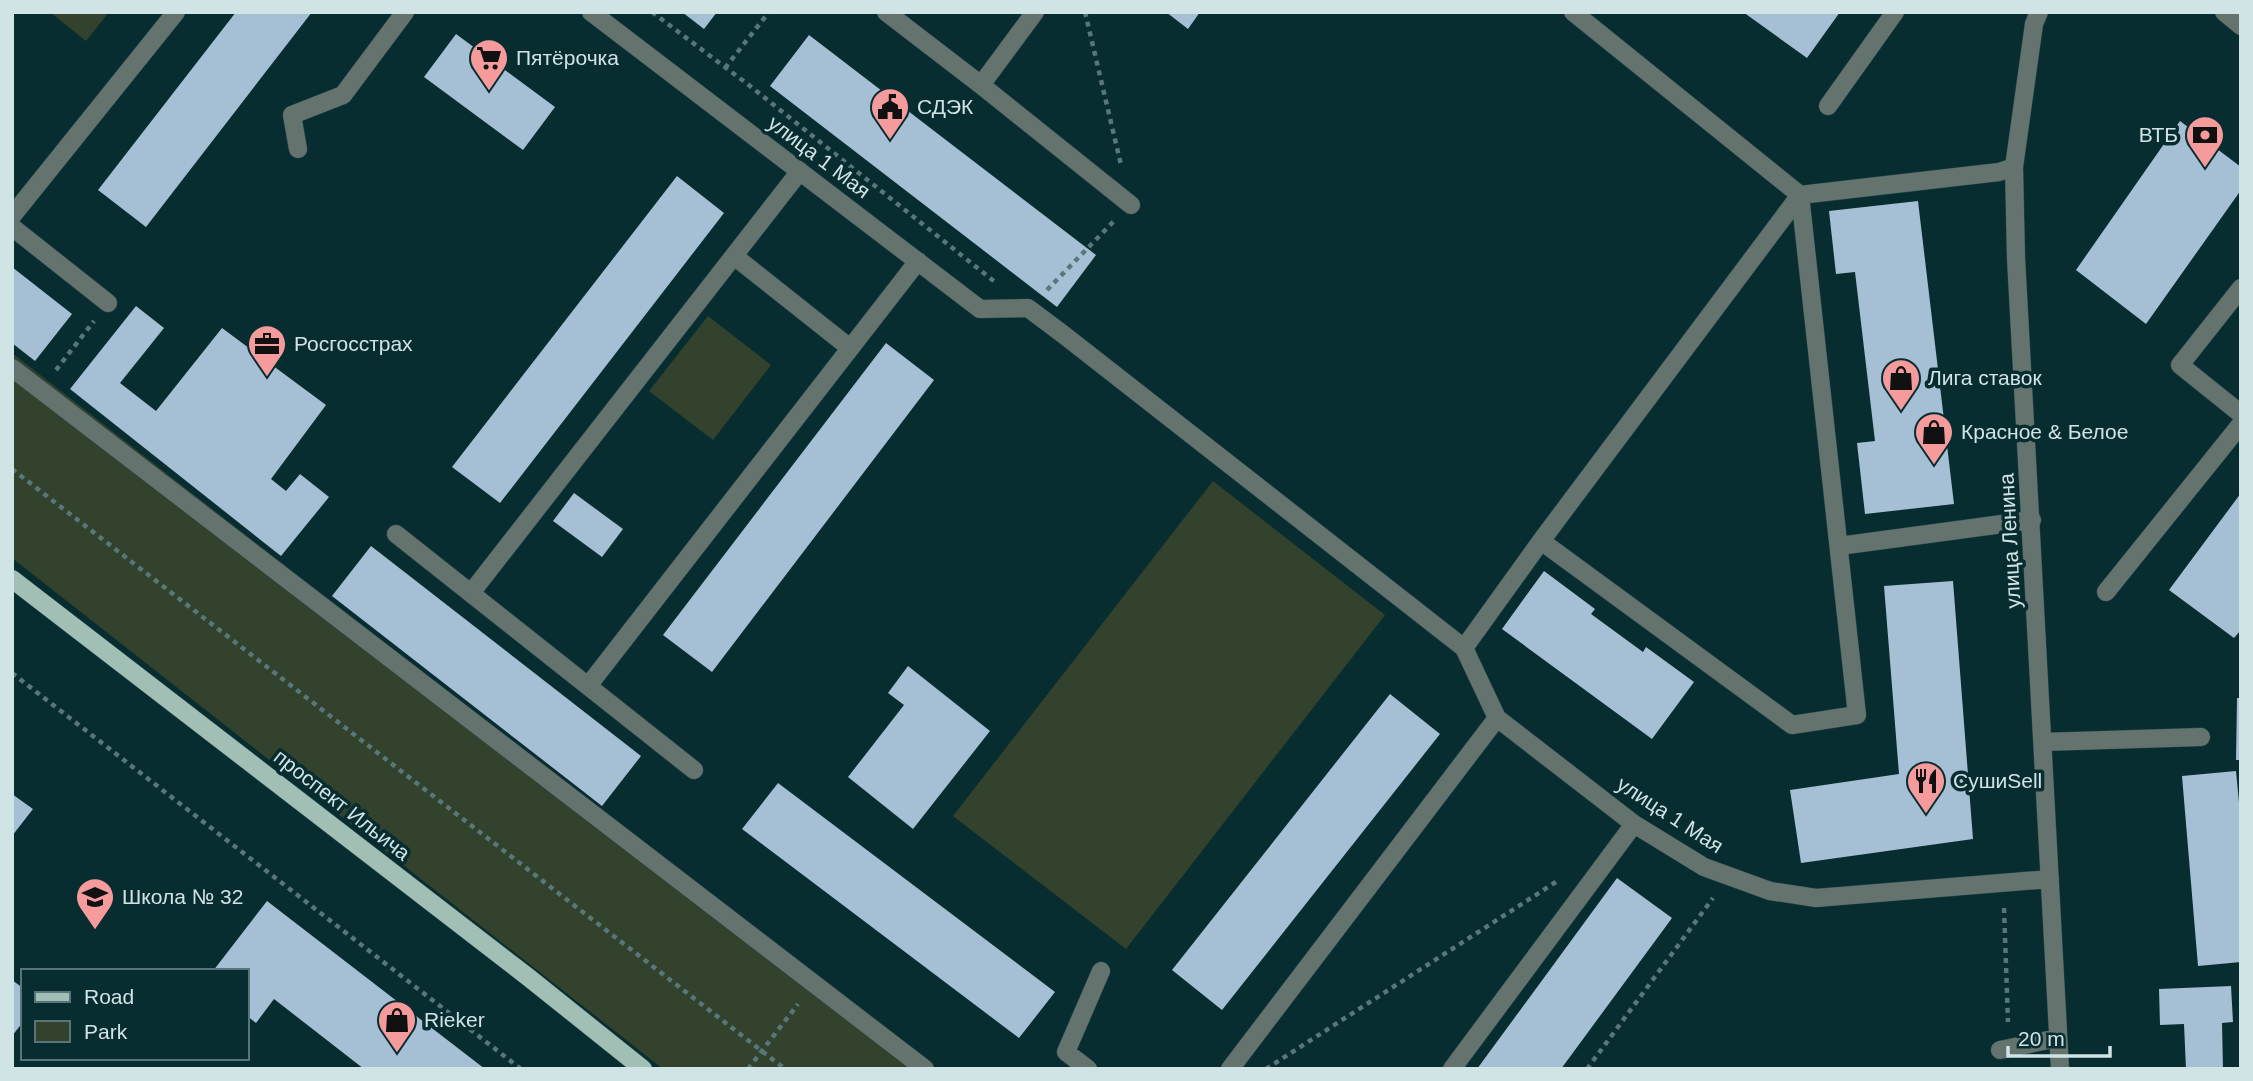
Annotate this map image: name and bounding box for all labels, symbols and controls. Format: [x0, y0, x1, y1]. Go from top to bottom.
supermarket icon: Пятёрочка [468, 37, 510, 92]
place label: Пятёрочка [516, 46, 619, 69]
public building icon: СДЭК [869, 86, 911, 141]
place label: СДЭК [917, 95, 974, 118]
street label: улица 1 Мая [764, 111, 875, 202]
bank icon: ВТБ [2184, 114, 2226, 169]
place label: ВТБ [2139, 123, 2178, 146]
office icon: Росгосстрах [246, 323, 288, 378]
place label: Росгосстрах [294, 332, 413, 355]
shop icon: Лига ставок [1880, 357, 1922, 412]
place label: Лига ставок [1928, 366, 2042, 389]
shop icon: Красное & Белое [1913, 411, 1955, 466]
place label: Красное & Белое [1961, 420, 2128, 443]
street label: улица Ленина [1994, 472, 2025, 609]
street label: проспект Ильича [270, 745, 415, 865]
restaurant icon: СушиSell [1905, 760, 1947, 815]
place label: СушиSell [1953, 769, 2042, 792]
street label: улица 1 Мая [1613, 772, 1728, 857]
school or university icon: Школа № 32 [74, 876, 116, 931]
place label: Школа № 32 [122, 885, 243, 908]
legend [21, 969, 248, 1060]
text: Road [84, 985, 134, 1008]
shop icon: Rieker [376, 999, 418, 1054]
place label: Rieker [424, 1008, 485, 1031]
scale bar [2008, 1014, 2110, 1058]
text: Park [84, 1020, 128, 1043]
text: 20 m [2018, 1027, 2065, 1050]

